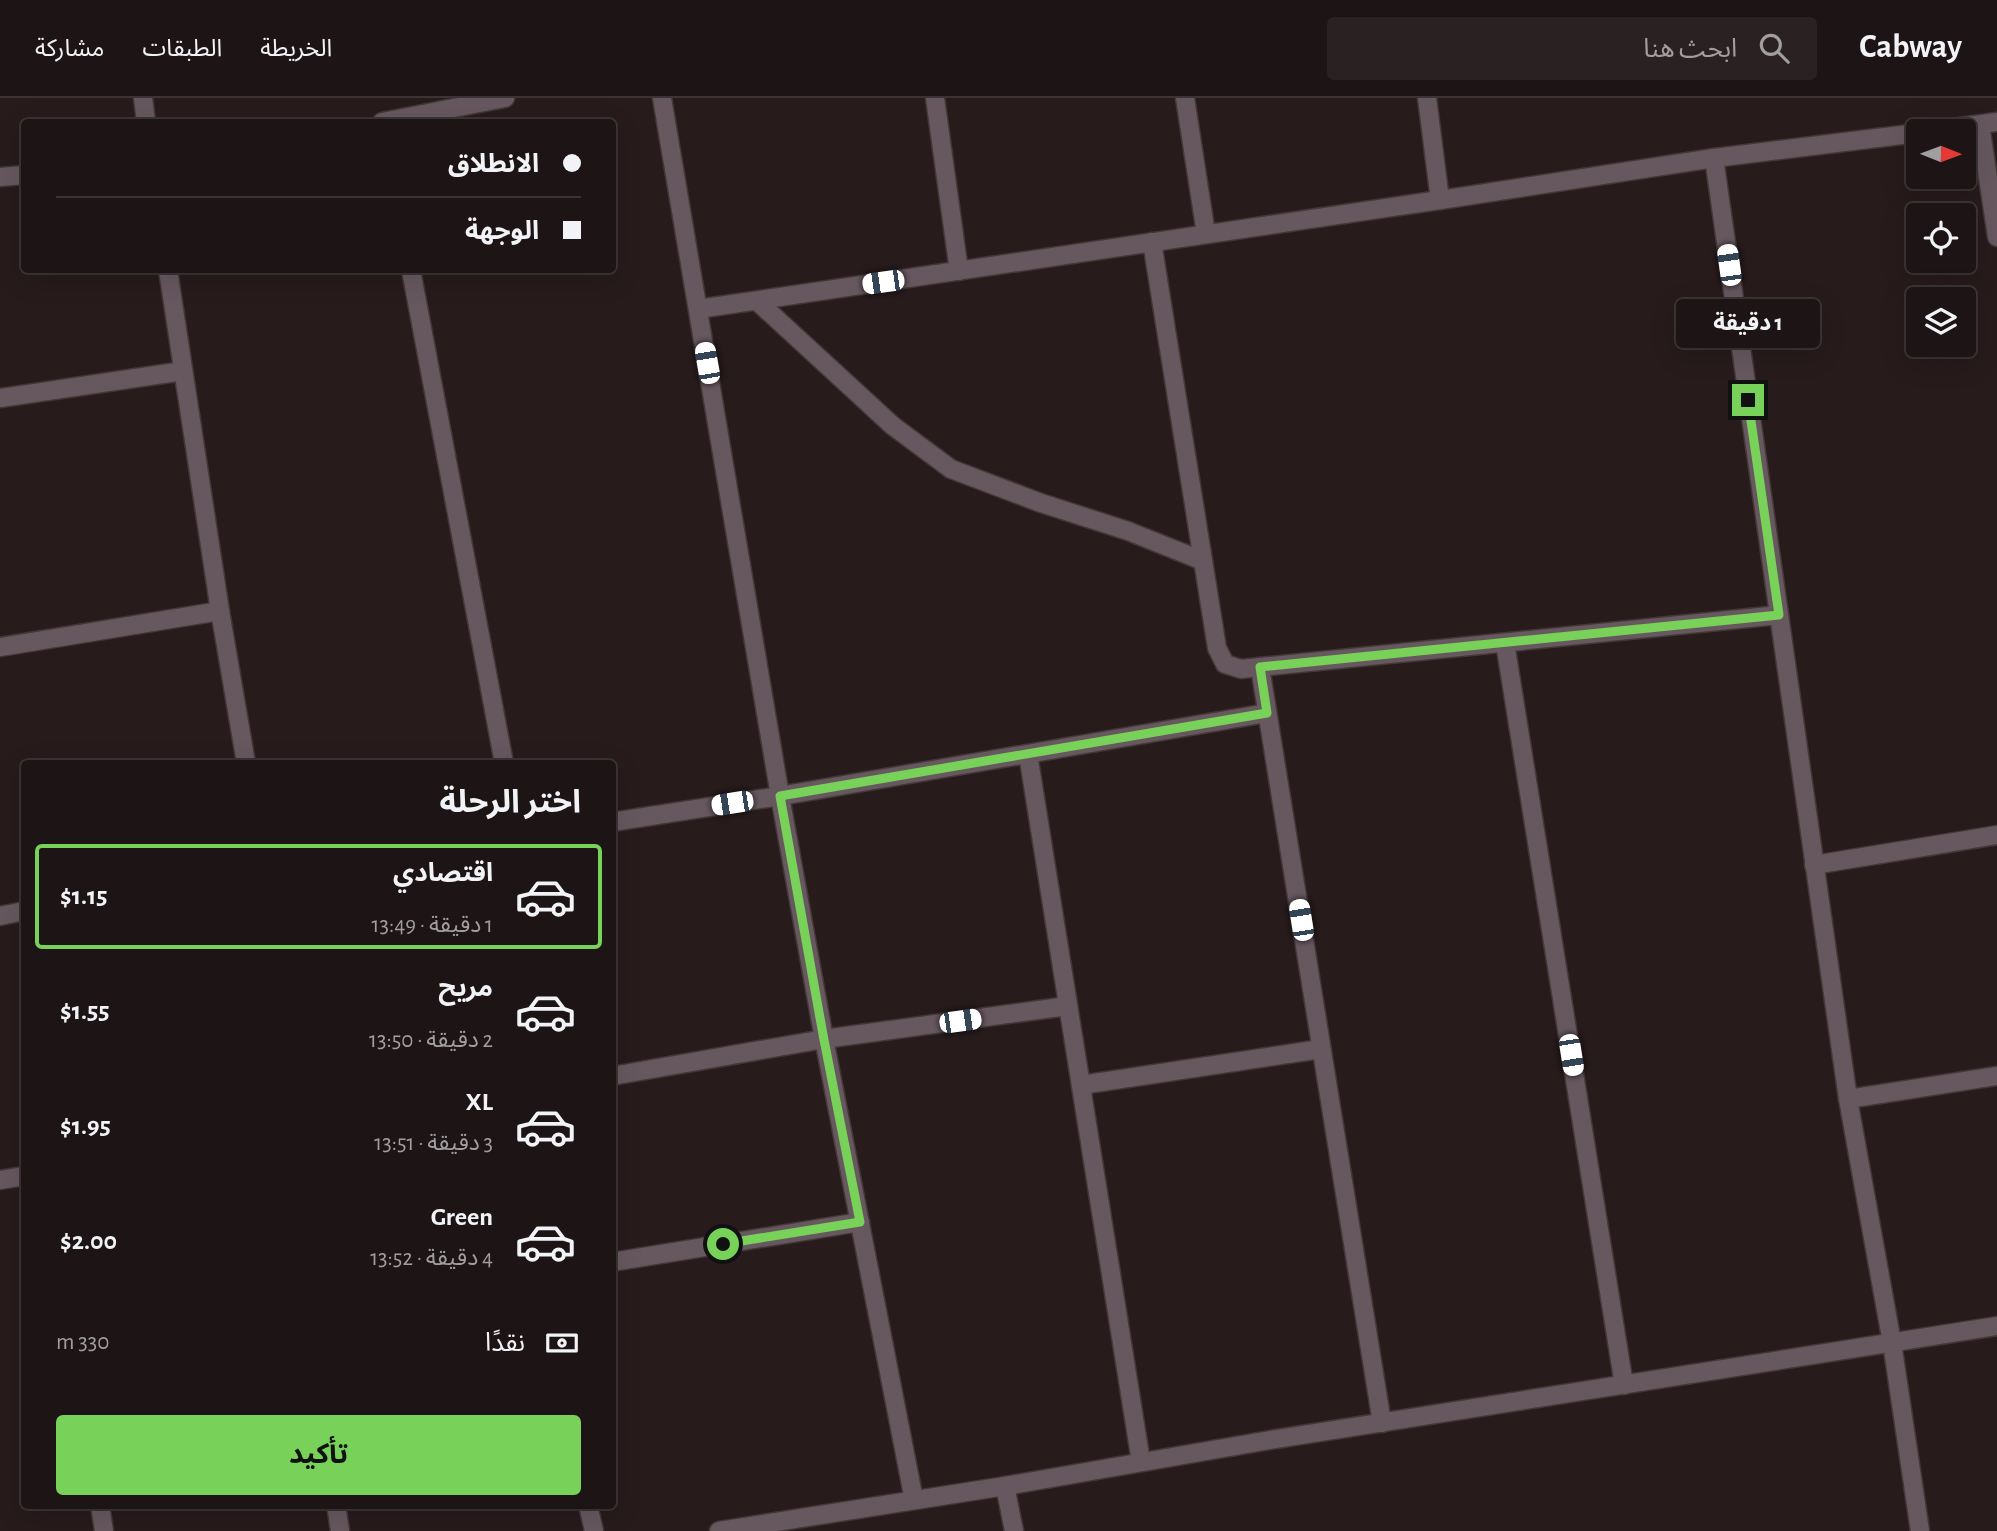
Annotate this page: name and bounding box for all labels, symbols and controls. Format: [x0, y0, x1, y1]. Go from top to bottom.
search box [1327, 17, 1817, 80]
icon: search [1755, 29, 1793, 67]
text: Cabway [1859, 31, 1962, 64]
text: ابحث هنا [1643, 36, 1737, 62]
text: مشاركة [35, 37, 104, 61]
text: الطبقات [142, 37, 222, 61]
text: الخريطة [260, 37, 332, 61]
north arrow [1906, 119, 1976, 189]
map controls [1906, 119, 1976, 357]
text: الانطلاق [448, 151, 539, 177]
button: locate [1906, 203, 1976, 273]
text: الوجهة [465, 218, 539, 244]
car [1716, 243, 1743, 287]
car [861, 269, 906, 295]
button: layers [1906, 287, 1976, 357]
callout: 1 دقيقة [1676, 299, 1820, 348]
text: 1 دقيقة [1713, 312, 1783, 335]
car [694, 340, 721, 386]
route end [1732, 384, 1764, 416]
text: اختر الرحلة [440, 786, 581, 818]
car [710, 789, 755, 817]
text: اقتصادي [393, 860, 493, 886]
icon: car [514, 865, 577, 928]
text: $1.15 [60, 883, 108, 909]
car [1288, 898, 1315, 942]
text: 1 دقيقة · 13:49 [372, 914, 493, 937]
text: مريح [438, 975, 493, 1001]
icon: car [514, 980, 577, 1043]
text: $1.55 [60, 998, 109, 1024]
car [938, 1008, 983, 1034]
text: 2 دقيقة · 13:50 [369, 1029, 493, 1052]
car [1558, 1033, 1585, 1077]
text: XL [466, 1089, 493, 1115]
icon: car [514, 1095, 577, 1158]
text: $1.95 [60, 1113, 111, 1139]
text: 3 دقيقة · 13:51 [374, 1132, 493, 1155]
text: Green [431, 1204, 493, 1230]
icon: car [514, 1210, 577, 1273]
text: $2.00 [60, 1228, 117, 1254]
route start [707, 1228, 739, 1260]
text: 4 دقيقة · 13:52 [370, 1247, 493, 1270]
icon: cash [543, 1324, 581, 1362]
text: نقدًا [485, 1330, 525, 1356]
text: 330 m [56, 1331, 109, 1354]
button: تأكيد [56, 1415, 581, 1495]

